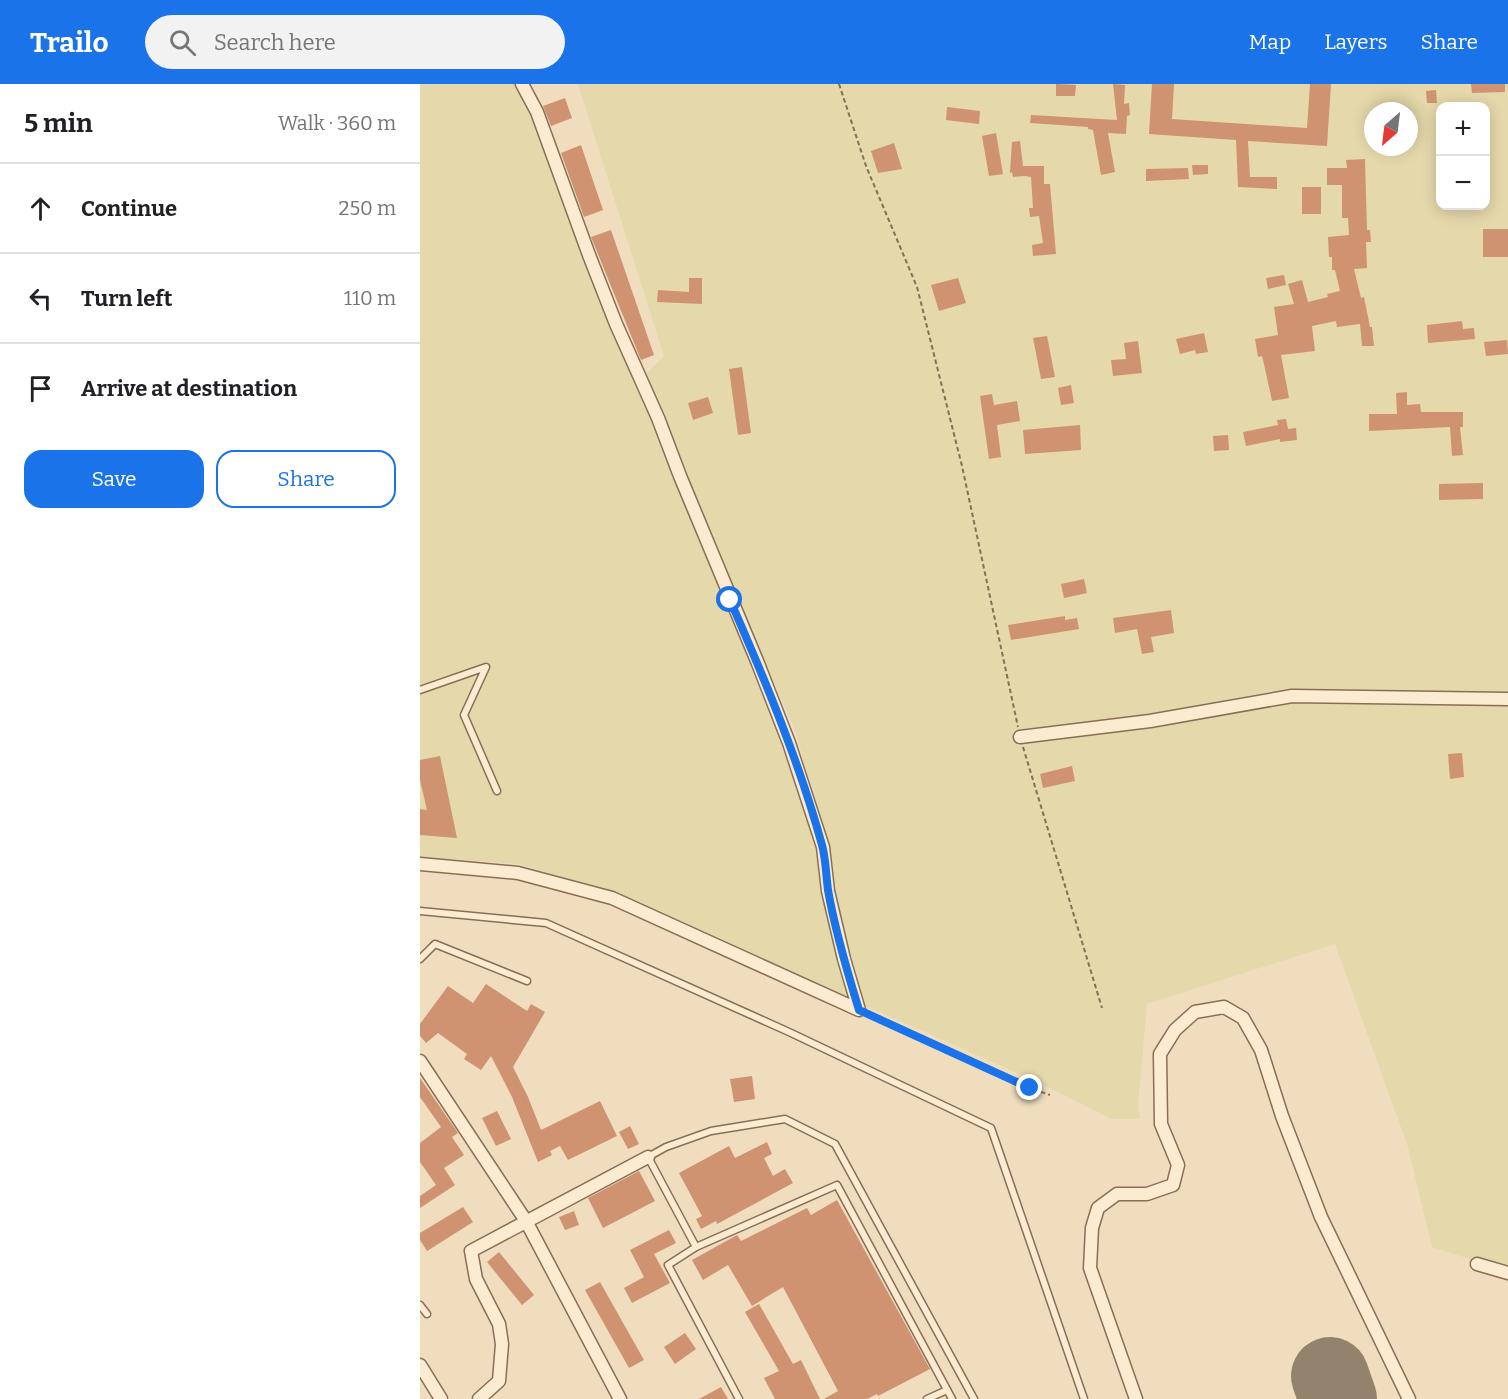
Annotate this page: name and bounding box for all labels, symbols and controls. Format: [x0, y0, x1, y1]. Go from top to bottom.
search box [145, 15, 565, 69]
text: Trailo [30, 26, 109, 59]
icon: search [166, 26, 199, 59]
text: Search here [214, 29, 336, 56]
text: Map [1249, 29, 1291, 55]
text: Layers [1324, 29, 1388, 55]
text: Share [1421, 29, 1478, 55]
north arrow [1364, 102, 1418, 156]
map controls [1436, 102, 1490, 210]
button: + [1436, 102, 1490, 156]
text: 5 min [24, 108, 93, 139]
text: Walk · 360 m [278, 111, 396, 135]
button: − [1436, 156, 1490, 210]
icon: ahead [24, 192, 57, 225]
text: Continue [81, 195, 177, 222]
text: 250 m [339, 196, 396, 220]
icon: left [24, 282, 57, 315]
text: Turn left [81, 285, 173, 312]
text: 110 m [344, 286, 396, 310]
icon: arrive [24, 372, 57, 405]
text: Arrive at destination [81, 375, 297, 402]
button: Save [24, 450, 204, 508]
button: Share [216, 450, 396, 508]
route start [716, 586, 742, 612]
route end [1016, 1074, 1042, 1100]

